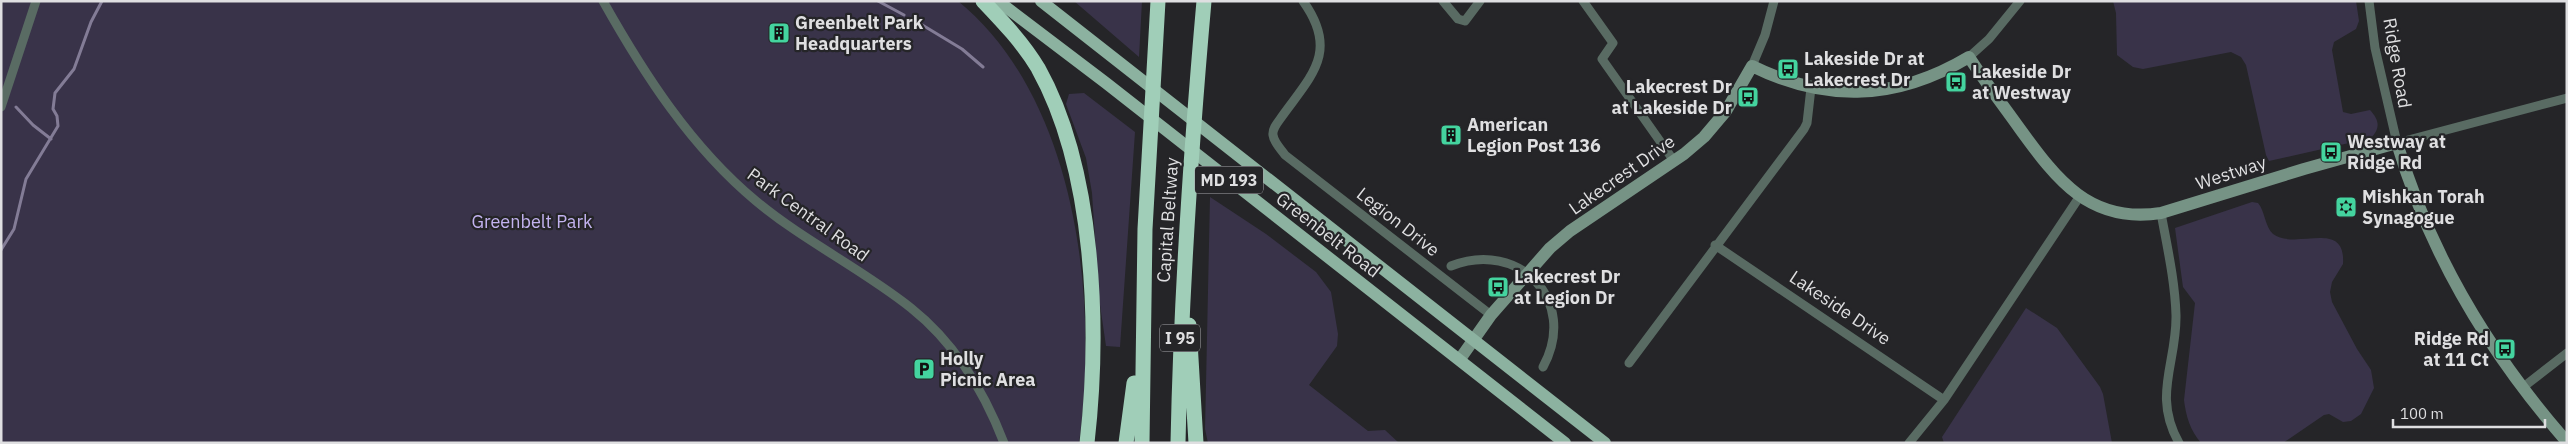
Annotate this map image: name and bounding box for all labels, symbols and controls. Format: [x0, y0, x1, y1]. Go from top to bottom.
place label: Greenbelt Park Headquarters [795, 11, 924, 55]
street label: Ridge Road [2378, 16, 2417, 110]
building icon: Greenbelt Park Headquarters [767, 21, 791, 45]
place label: Lakeside Dr at Lakecrest Dr [1804, 47, 1925, 91]
bus stop icon: Lakeside Dr at Lakecrest Dr [1776, 57, 1800, 81]
place label: Lakeside Dr at Westway [1972, 60, 2071, 104]
bus stop icon: Lakeside Dr at Westway [1944, 70, 1968, 94]
place label: Lakecrest Dr at Lakeside Dr [1612, 75, 1732, 119]
bus stop icon: Lakecrest Dr at Lakeside Dr [1736, 85, 1760, 109]
place label: American Legion Post 136 [1467, 113, 1601, 157]
building icon: American Legion Post 136 [1439, 123, 1463, 147]
street label: Lakecrest Drive [1564, 130, 1679, 220]
place label: Westway at Ridge Rd [2347, 130, 2446, 174]
bus stop icon: Westway at Ridge Rd [2319, 140, 2343, 164]
street label: Westway [2193, 150, 2269, 195]
street label: Capital Beltway [1152, 156, 1183, 283]
street label: Park Central Road [743, 163, 874, 266]
road number: MD 193 [1195, 166, 1263, 194]
street label: Legion Drive [1352, 182, 1445, 261]
place label: Mishkan Torah Synagogue [2362, 185, 2485, 229]
street label: Greenbelt Road [1272, 187, 1385, 282]
synagogue icon: Mishkan Torah Synagogue [2334, 195, 2358, 219]
park label: Greenbelt Park [471, 210, 593, 233]
place label: Lakecrest Dr at Legion Dr [1514, 265, 1620, 309]
street label: Lakeside Drive [1785, 265, 1895, 350]
bus stop icon: Lakecrest Dr at Legion Dr [1486, 275, 1510, 299]
road number: I 95 [1160, 324, 1200, 352]
place label: Ridge Rd at 11 Ct [2414, 327, 2489, 371]
bus stop icon: Ridge Rd at 11 Ct [2493, 337, 2517, 361]
place label: Holly Picnic Area [940, 347, 1036, 391]
parking icon: Holly Picnic Area [912, 357, 936, 381]
scale bar [2393, 396, 2546, 428]
text: 100 m [2400, 404, 2444, 423]

